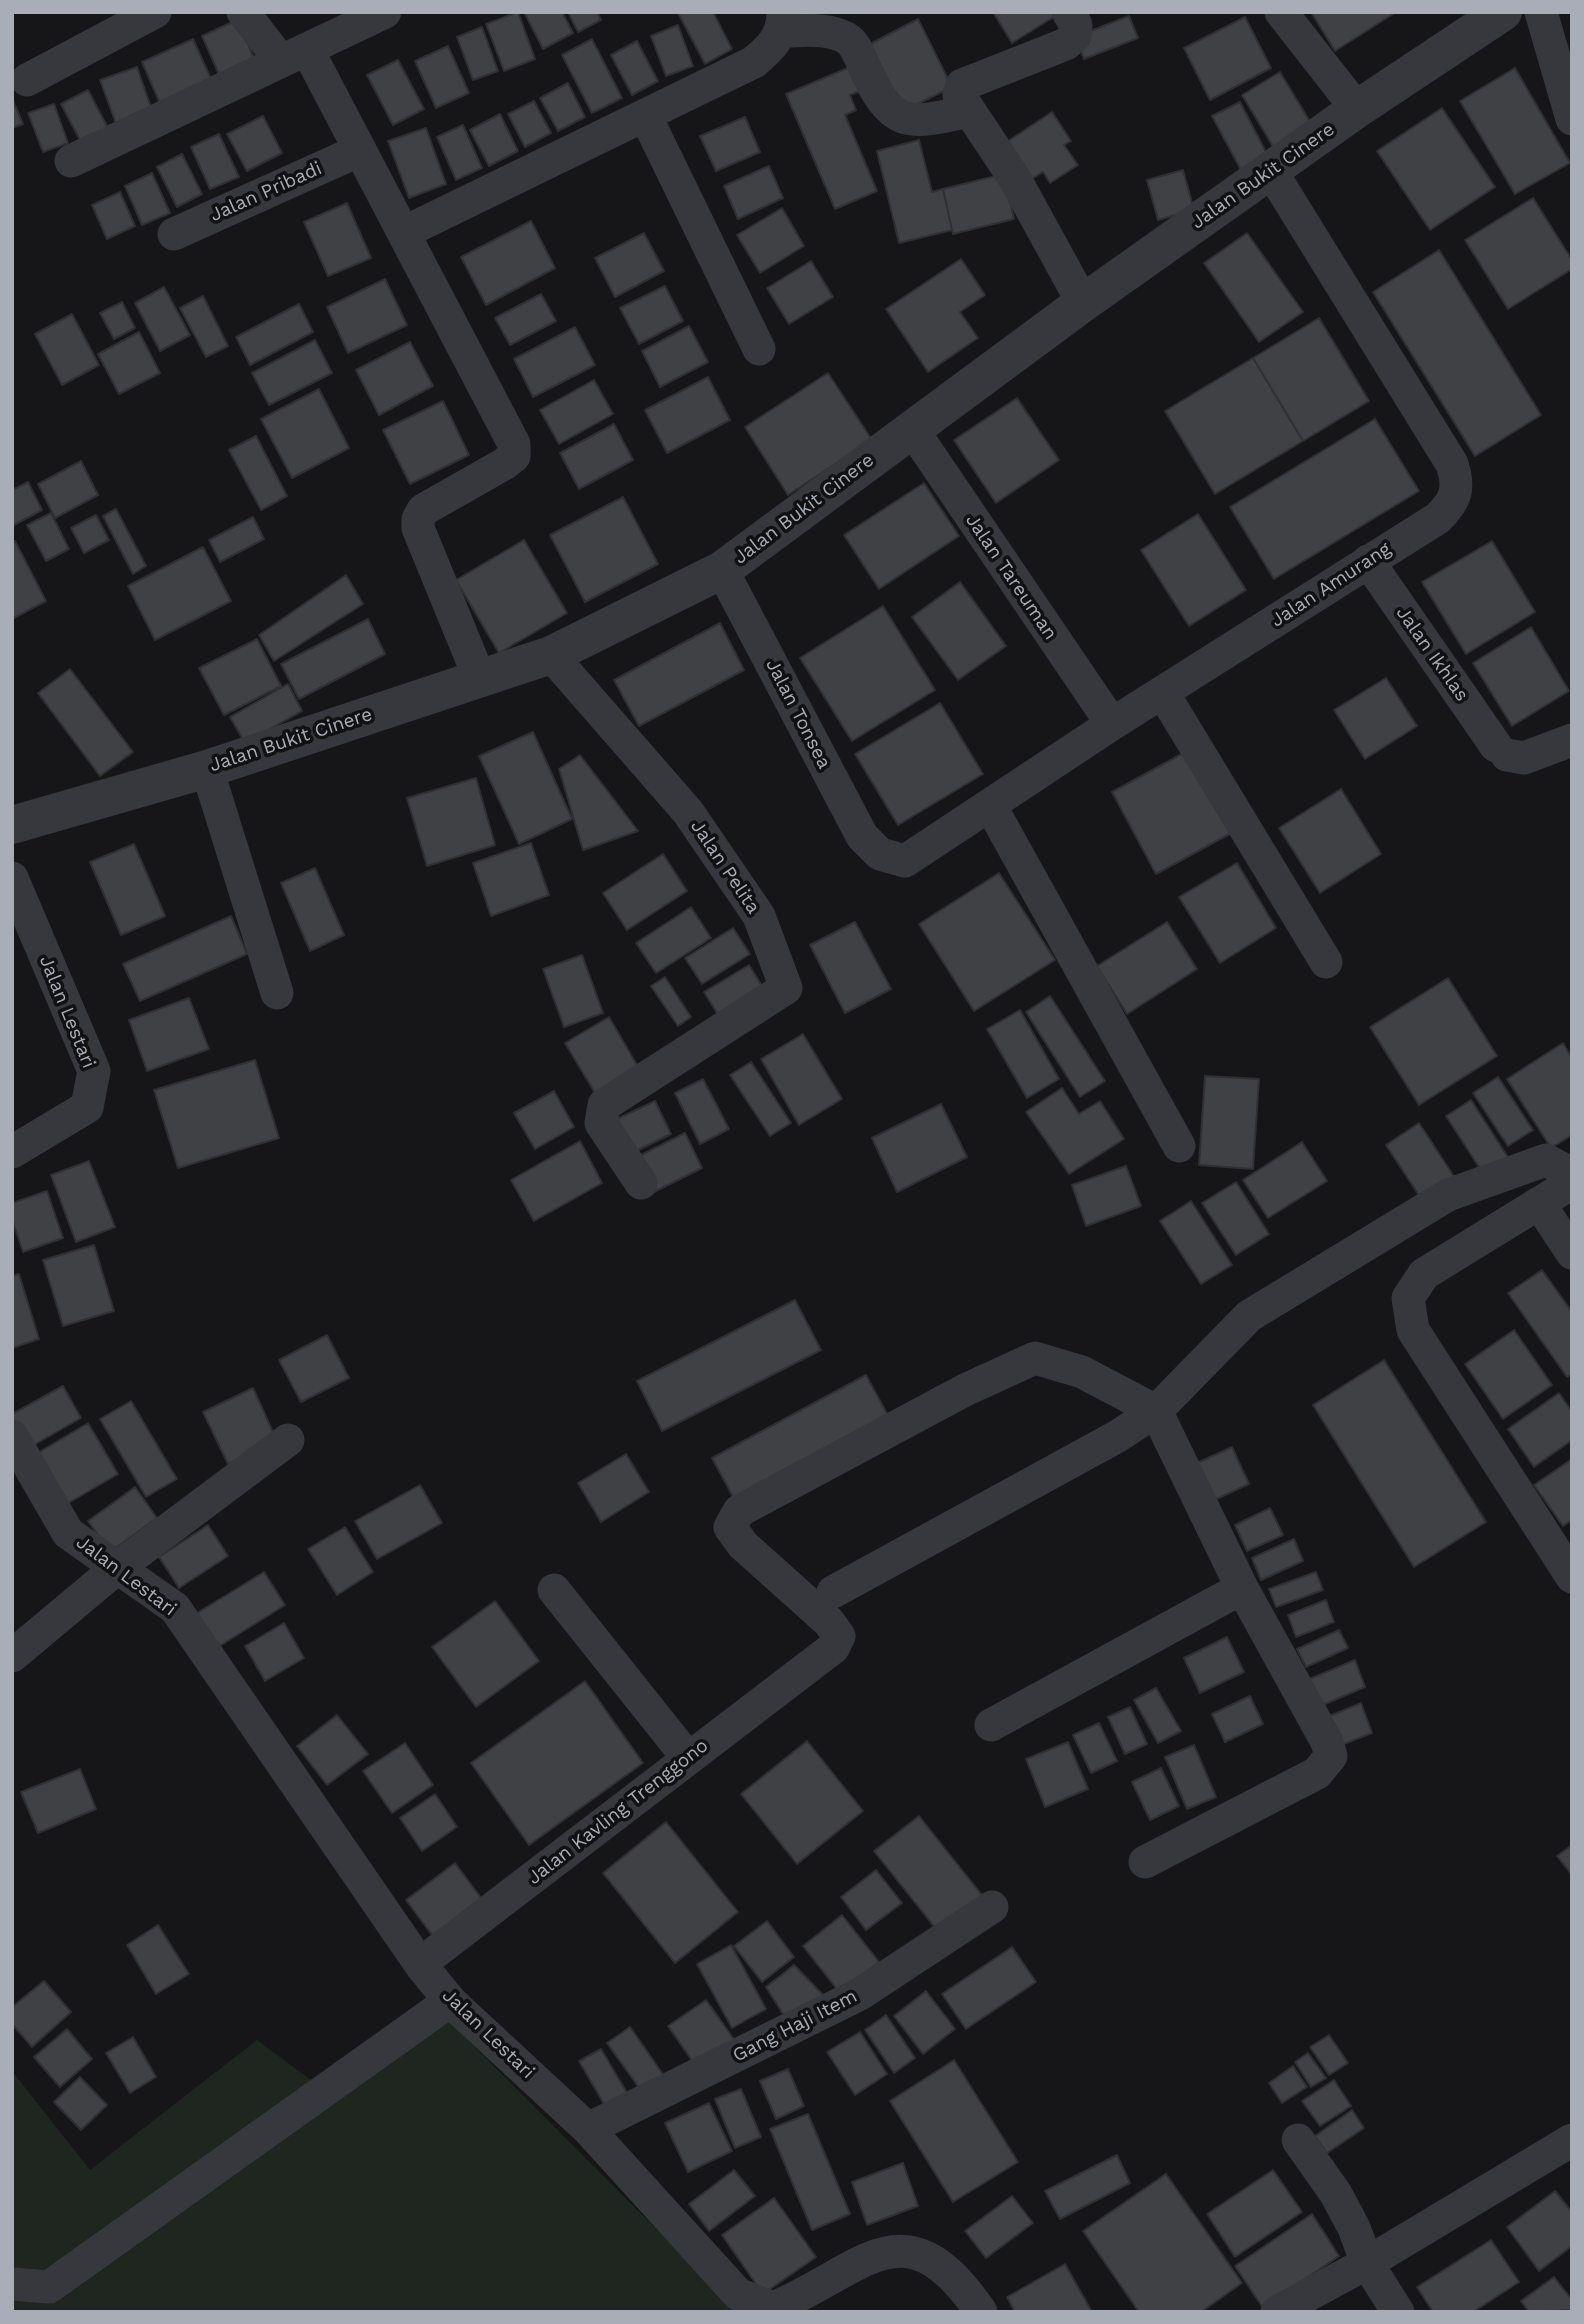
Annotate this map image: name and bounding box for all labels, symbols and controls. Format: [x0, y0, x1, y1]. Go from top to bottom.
street label: Jalan Bukit Cinere [1187, 118, 1339, 234]
street label: Jalan Pribadi [207, 157, 325, 227]
street label: Jalan Bukit Cinere [729, 449, 879, 569]
street label: Jalan Tareuman [960, 510, 1062, 644]
street label: Jalan Amurang [1267, 538, 1395, 632]
street label: Jalan Ikhlas [1391, 602, 1473, 706]
street label: Jalan Tonsea [761, 655, 835, 773]
street label: Jalan Bukit Cinere [207, 703, 375, 777]
street label: Jalan Pelita [685, 816, 765, 918]
street label: Jalan Lestari [34, 952, 100, 1072]
street label: Jalan Lestari [71, 1531, 181, 1621]
street label: Jalan Kavling Trenggono [523, 1734, 713, 1890]
street label: Jalan Lestari [437, 1984, 539, 2084]
street label: Gang Haji Item [729, 1985, 861, 2067]

